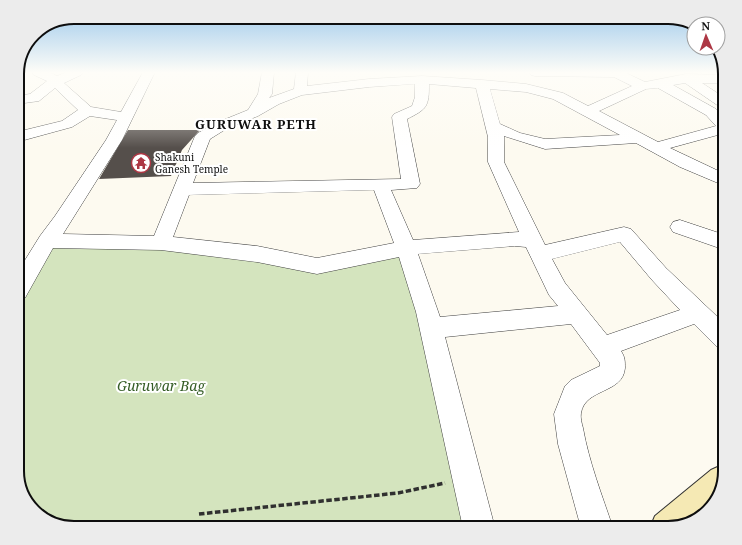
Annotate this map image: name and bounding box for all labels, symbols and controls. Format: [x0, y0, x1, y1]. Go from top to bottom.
north arrow [686, 16, 726, 56]
text: N [701, 18, 711, 33]
district label: GURUWAR PETH [195, 115, 317, 133]
place label: Shakuni Ganesh Temple [155, 150, 228, 176]
temple icon: Shakuni Ganesh Temple [130, 152, 152, 174]
park label: Guruwar Bag [117, 376, 206, 395]

